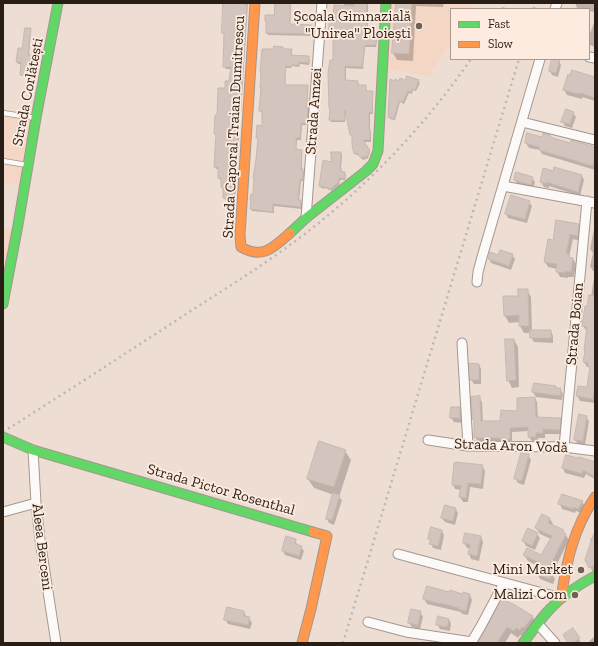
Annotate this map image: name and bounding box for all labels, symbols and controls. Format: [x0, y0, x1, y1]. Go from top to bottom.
place label: Școala Gimnazială "Unirea" Ploiești [294, 8, 411, 43]
legend [450, 8, 590, 60]
street label: Strada Caporal Traian Dumitrescu [219, 15, 249, 239]
text: Fast [488, 17, 510, 31]
marker: Școala Gimnazială "Unirea" Ploiești [414, 21, 424, 31]
street label: Strada Corlătești [9, 36, 47, 148]
text: Slow [488, 37, 513, 51]
street label: Strada Amzei [302, 67, 326, 155]
street label: Strada Boian [562, 282, 588, 366]
street label: Strada Aron Vodă [454, 435, 568, 457]
street label: Strada Pictor Rosenthal [145, 460, 297, 520]
street label: Aleea Berceni [28, 502, 56, 592]
place label: Mini Market [493, 561, 573, 579]
marker: Mini Market [576, 565, 586, 575]
place label: Malizi Com [494, 586, 567, 604]
marker: Malizi Com [570, 590, 580, 600]

